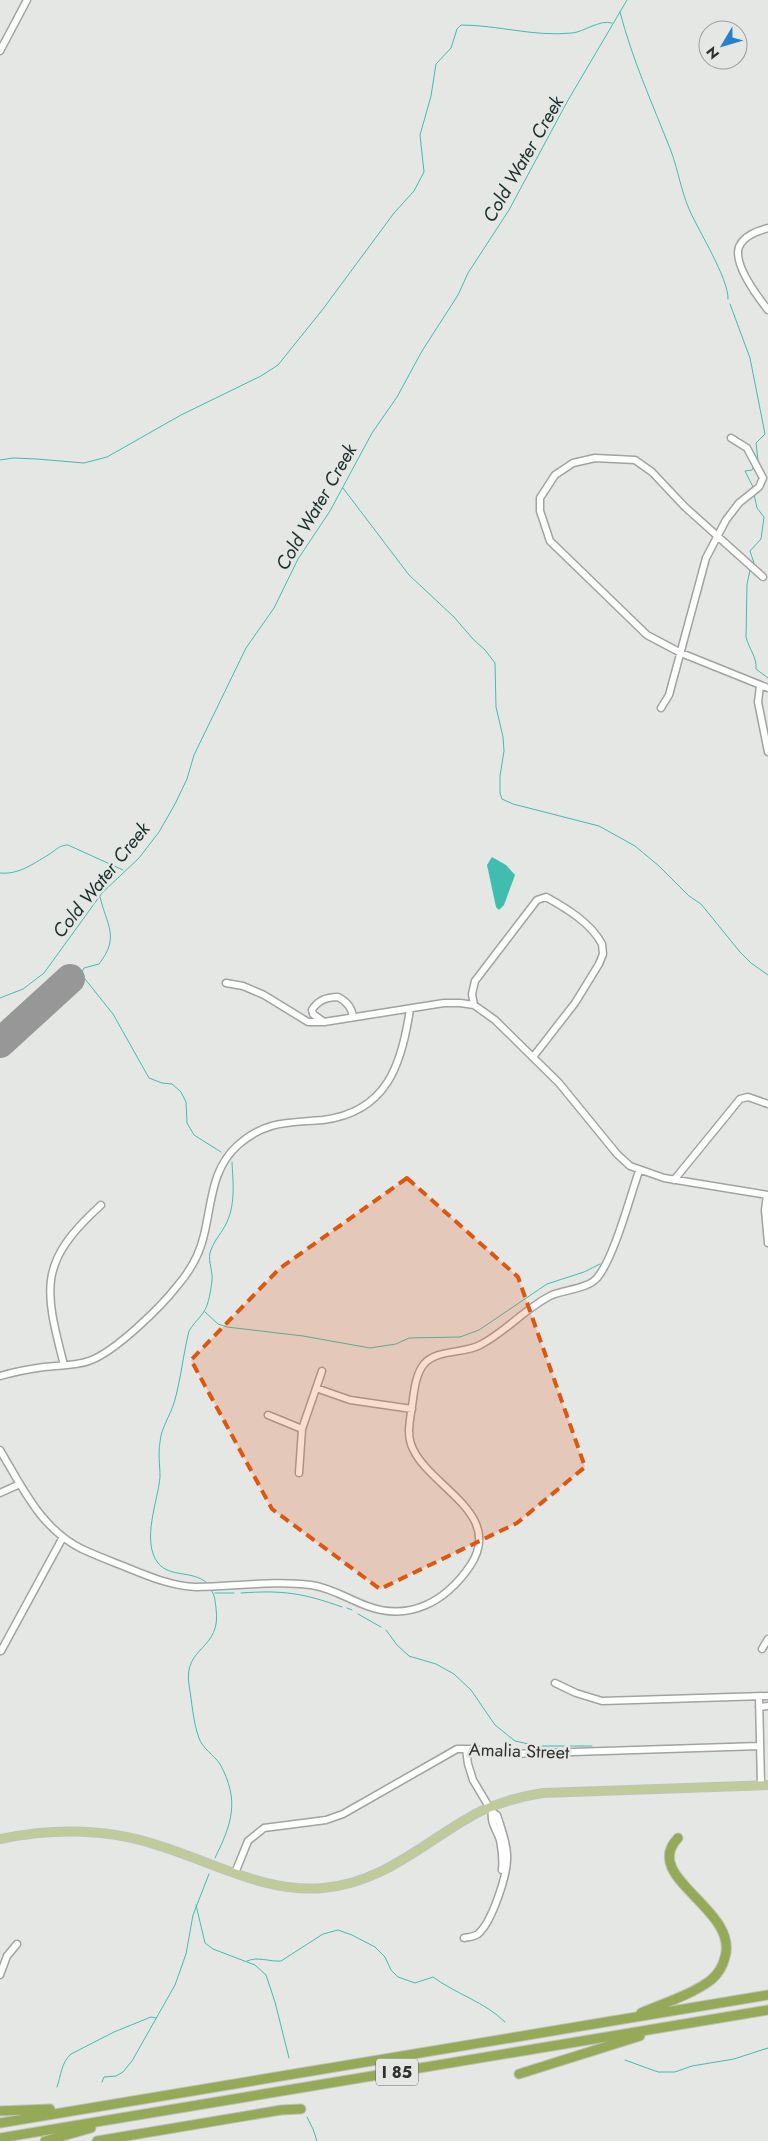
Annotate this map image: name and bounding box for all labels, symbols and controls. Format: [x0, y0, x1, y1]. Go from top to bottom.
north arrow [698, 20, 748, 70]
text: N [701, 42, 724, 64]
water label: Cold Water Creek [476, 90, 571, 227]
water label: Cold Water Creek [269, 438, 364, 575]
water label: Cold Water Creek [46, 816, 157, 944]
street label: Amalia Street [468, 1736, 570, 1766]
road number: I 85 [376, 2058, 418, 2086]

